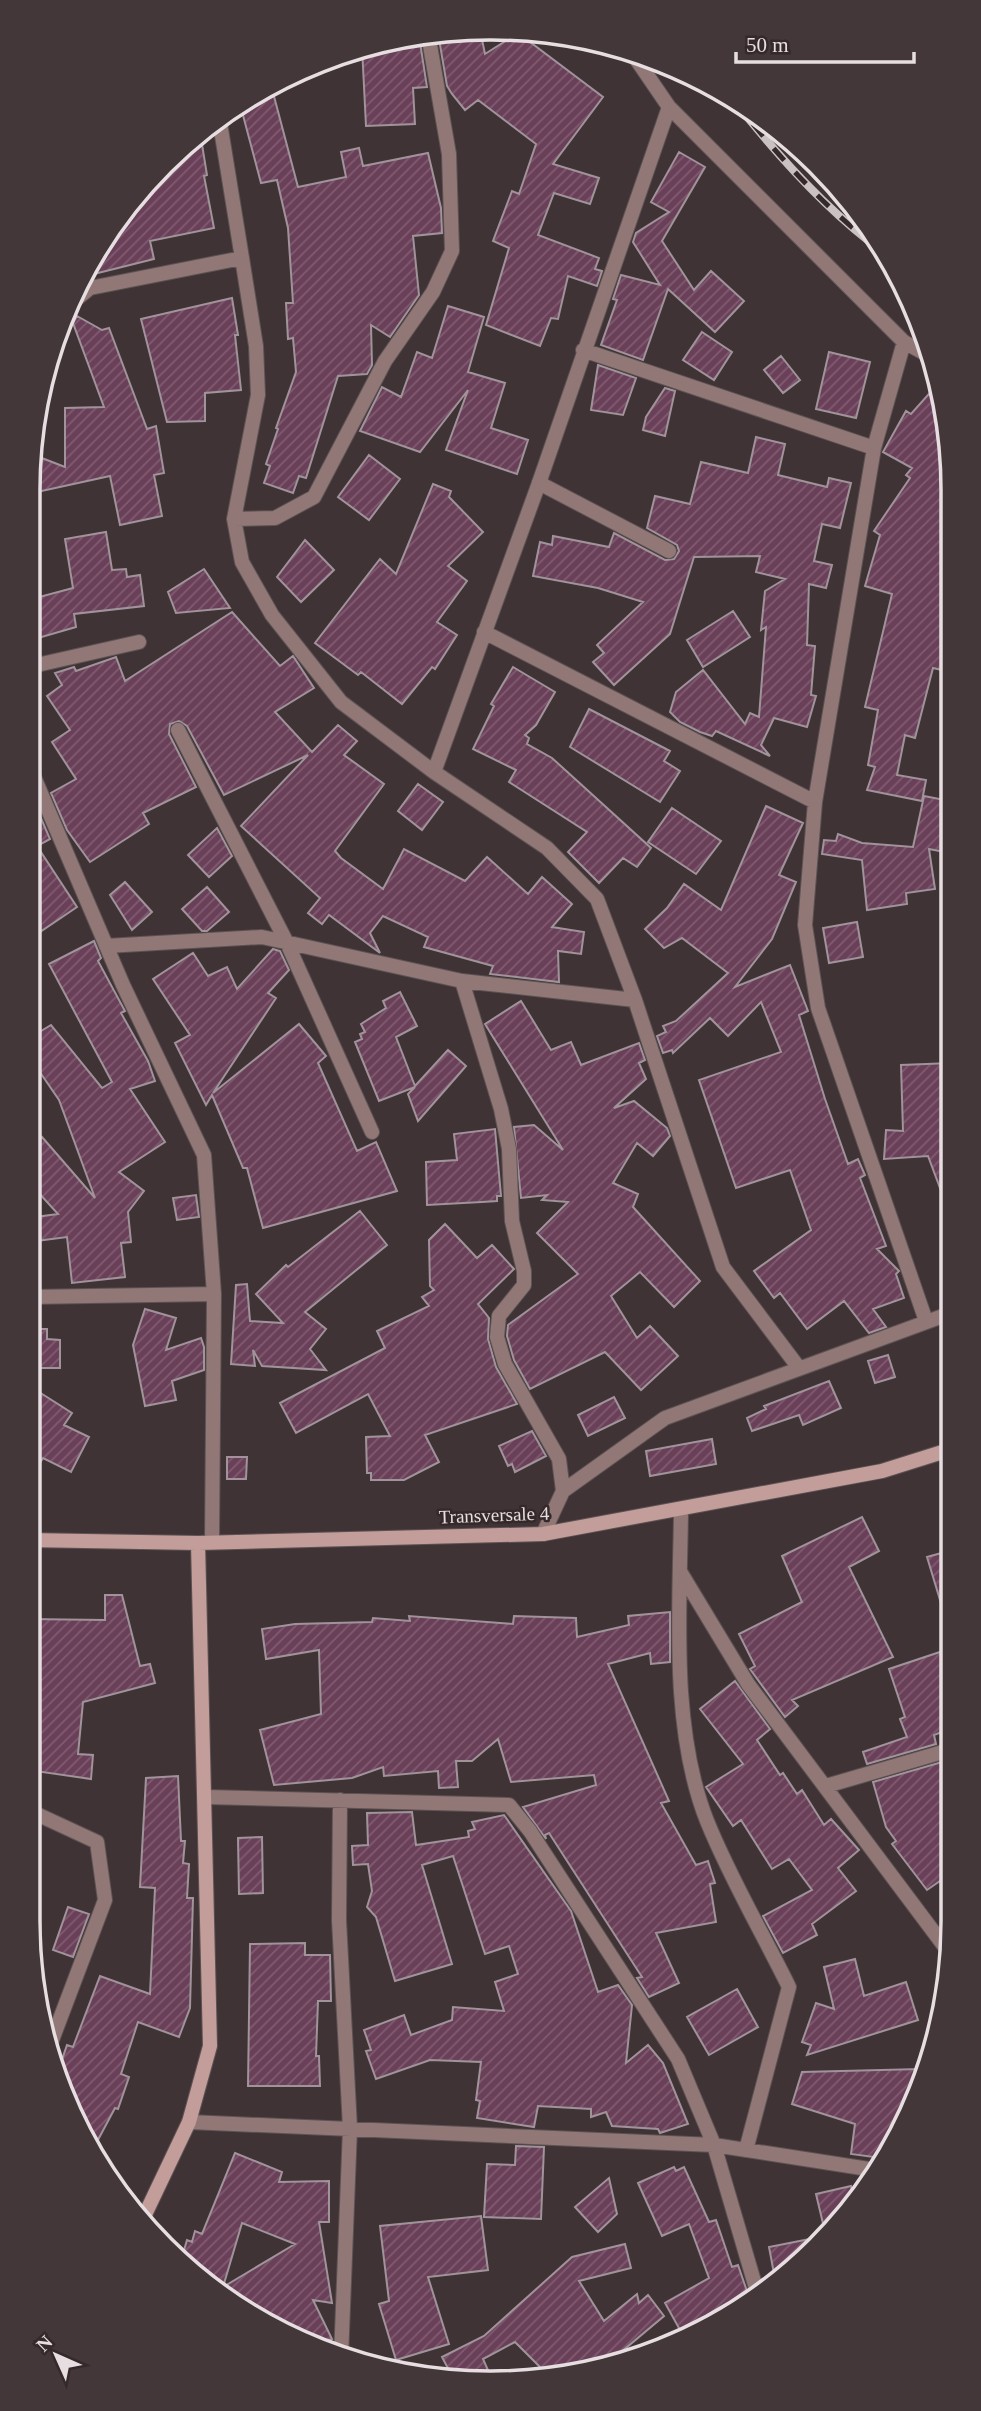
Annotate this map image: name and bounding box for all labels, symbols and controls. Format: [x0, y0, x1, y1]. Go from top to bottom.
scale bar [736, 21, 914, 65]
text: 50 m [746, 33, 789, 57]
street label: Transversale 4 [438, 1503, 550, 1527]
north arrow [21, 2320, 91, 2390]
text: N [32, 2331, 57, 2356]

